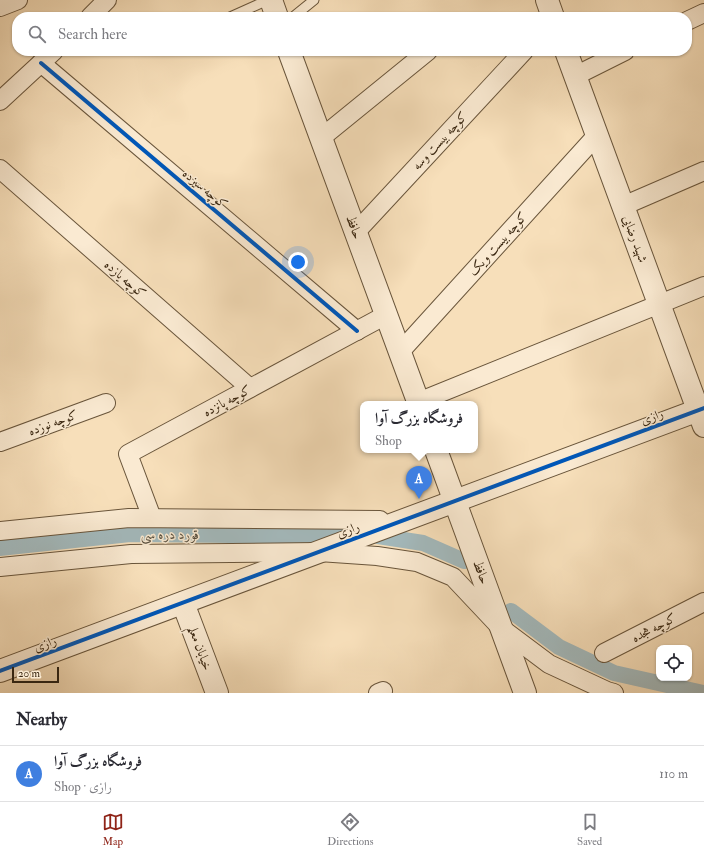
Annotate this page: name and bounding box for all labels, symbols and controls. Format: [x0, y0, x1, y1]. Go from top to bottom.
search box [12, 12, 692, 56]
icon: search [26, 23, 48, 45]
text: Search here [58, 25, 127, 44]
street label: کوچه بیست وسه [409, 109, 471, 173]
street label: کوچه سیزده [179, 166, 231, 212]
street label: کوچه بیست ویک [465, 209, 531, 279]
street label: حافظ [342, 213, 366, 241]
street label: شهید رضایی [619, 213, 651, 265]
your location [288, 252, 308, 272]
street label: کوچه یازده [101, 257, 149, 301]
street label: کوچه پانزده [200, 382, 254, 421]
popup [360, 401, 478, 453]
street label: رازی [638, 406, 666, 428]
street label: کوچه نوزده [26, 407, 80, 439]
text: فروشگاه بزرگ آوا [375, 409, 463, 428]
text: Shop [375, 433, 402, 449]
pin: A [406, 466, 432, 499]
street label: رازی [334, 518, 362, 542]
water label: قورد دره سی [141, 526, 199, 544]
street label: حافظ [469, 558, 493, 586]
street label: کوچه هجده [629, 610, 679, 646]
street label: خیابان معلم [180, 623, 215, 674]
street label: رازی [31, 632, 59, 656]
map controls [656, 645, 692, 681]
button: locate [656, 645, 692, 681]
scale bar [12, 665, 59, 684]
text: 20 m [18, 667, 40, 680]
text: Nearby [16, 709, 67, 730]
text: فروشگاه بزرگ آوا [54, 752, 142, 771]
text: A [25, 766, 33, 782]
text: 110 m [659, 766, 688, 782]
text: Shop · رازی [54, 779, 112, 795]
tab: Map [102, 811, 124, 848]
tab: Directions [327, 811, 374, 848]
tab: Saved [577, 811, 602, 848]

